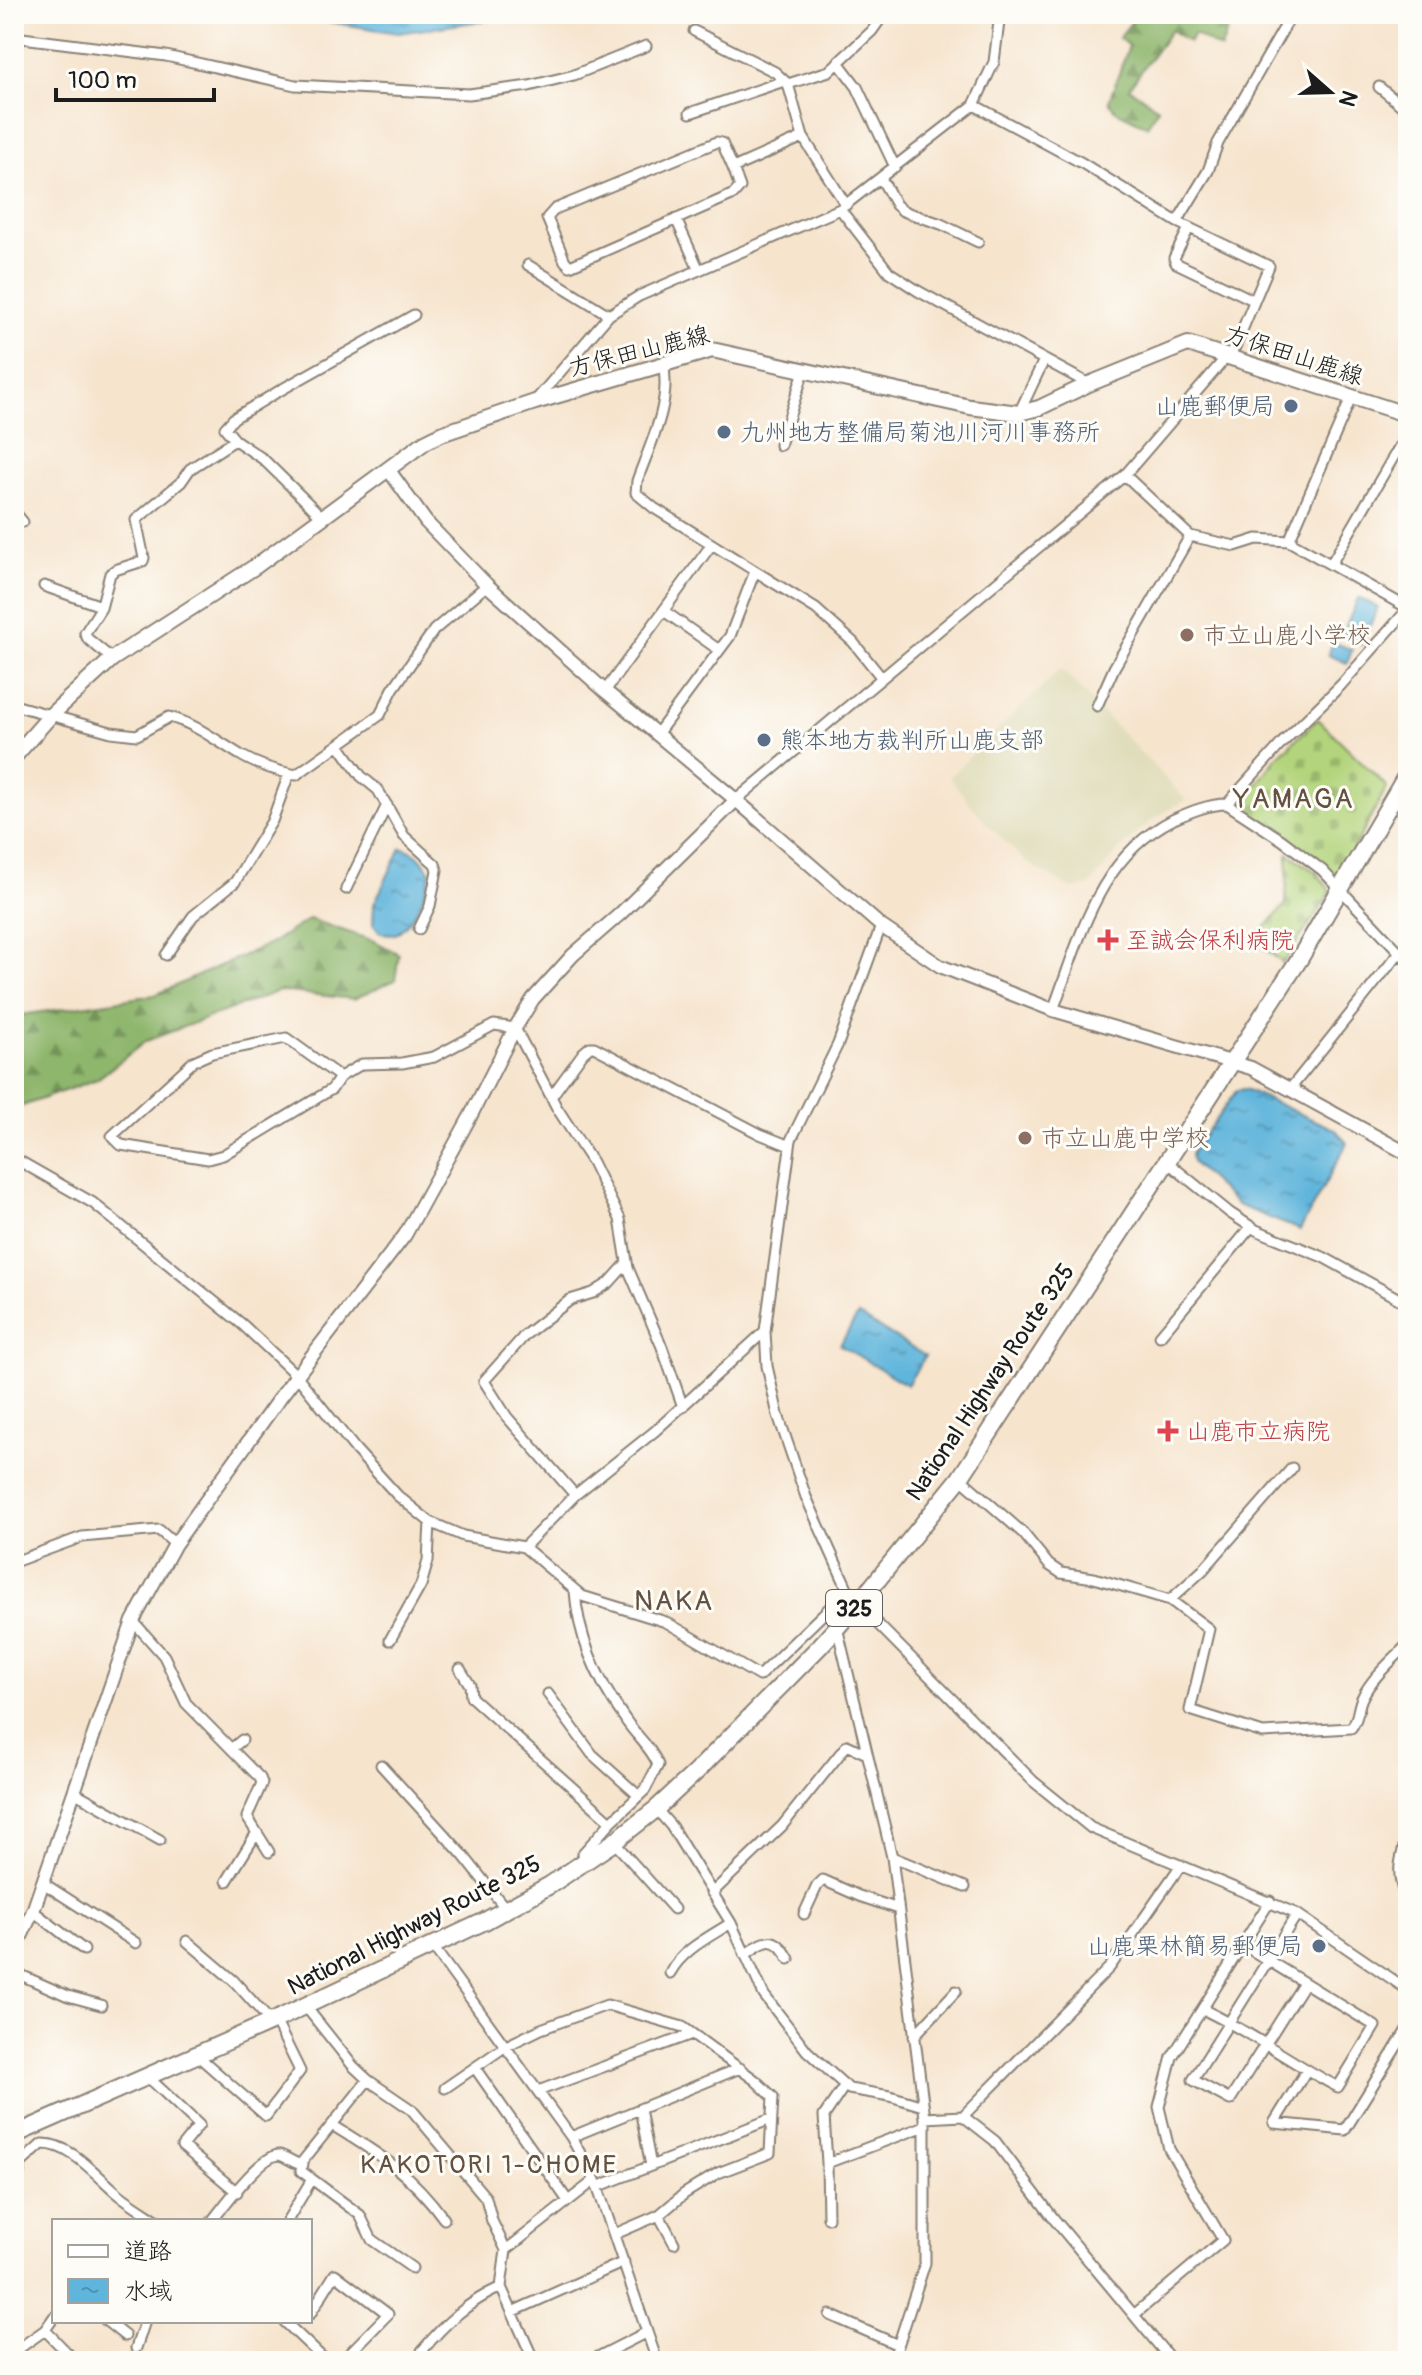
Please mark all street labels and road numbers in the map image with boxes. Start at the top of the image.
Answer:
street label: 方保田山鹿線 [1221,319,1367,392]
street label: 方保田山鹿線 [566,320,712,383]
street label: National Highway Route 325 [900,1258,1081,1507]
road number: 325 [826,1590,882,1626]
street label: National Highway Route 325 [283,1849,546,2002]

